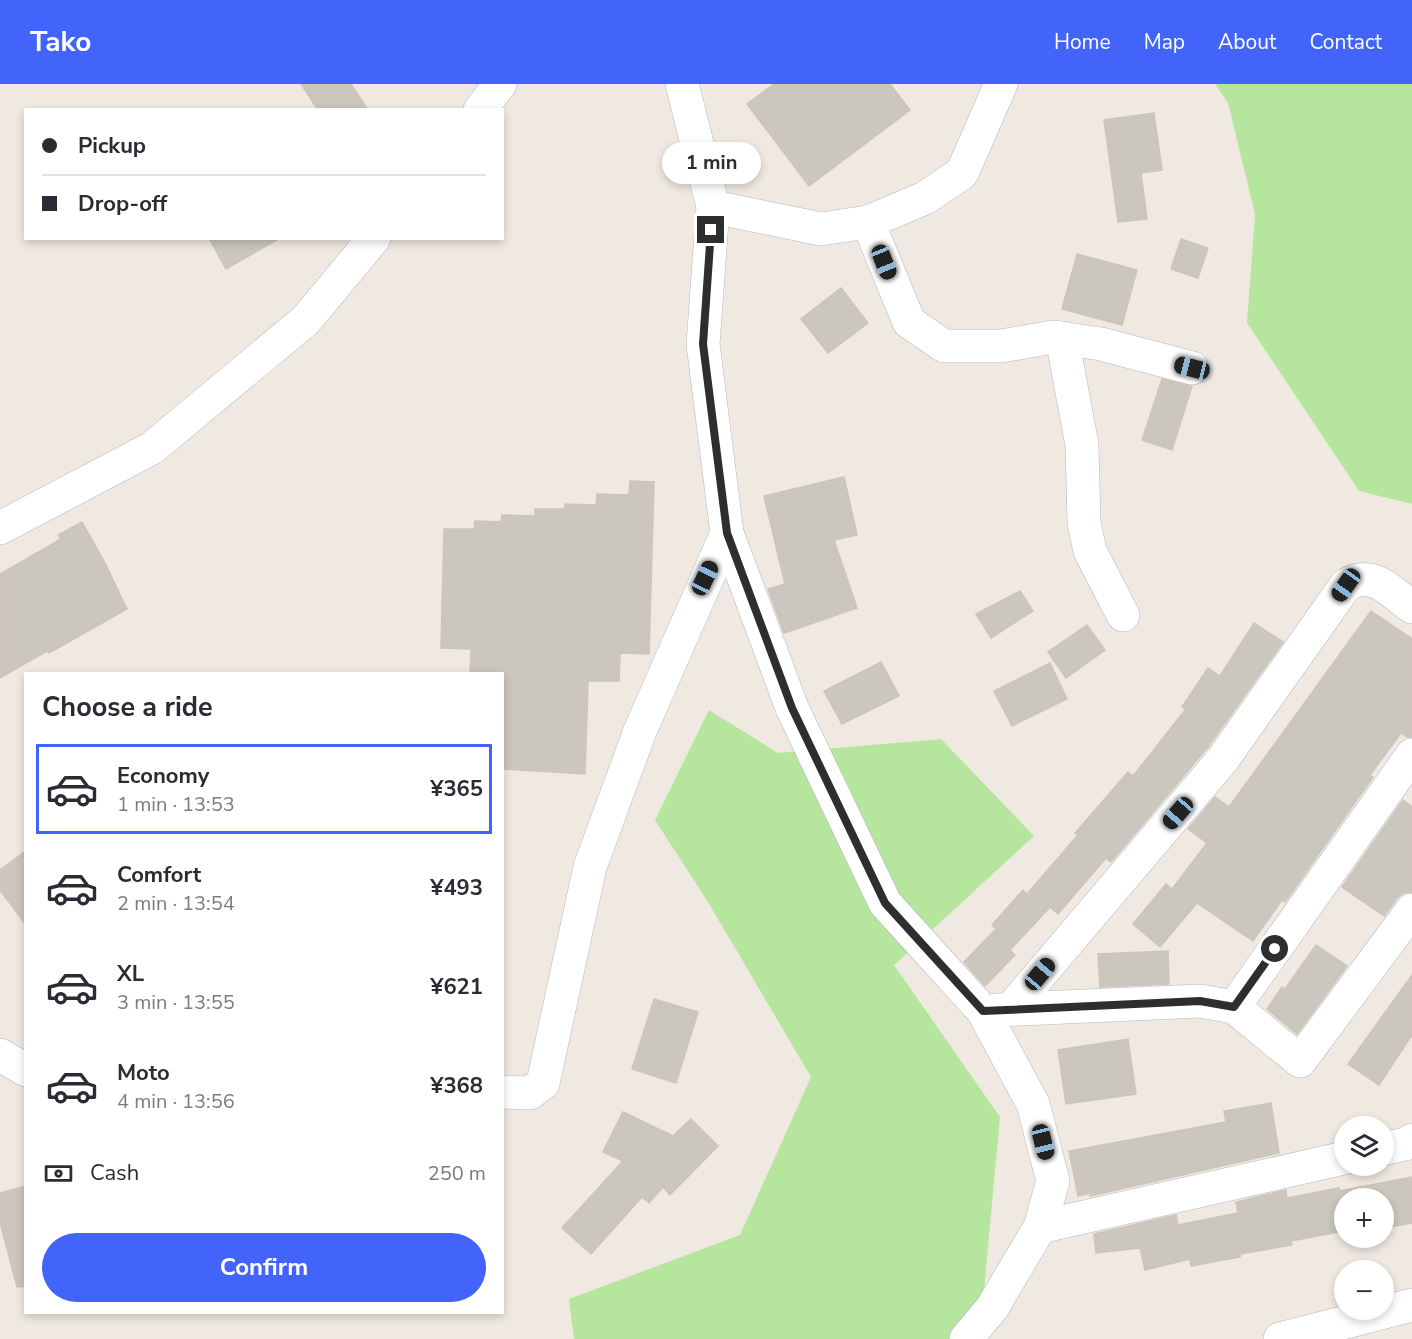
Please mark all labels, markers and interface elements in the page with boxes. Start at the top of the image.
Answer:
text: Tako [30,23,91,61]
text: Home [1054,28,1111,56]
text: Map [1144,28,1185,56]
text: About [1218,28,1276,56]
text: Contact [1309,28,1382,56]
text: Pickup [78,131,146,161]
callout: 1 min [662,143,760,185]
text: 1 min [686,149,737,176]
text: Drop-off [78,189,167,219]
route end [697,216,724,243]
car [869,242,899,282]
car [1172,355,1212,381]
car [689,558,721,598]
car [1328,565,1364,605]
text: Choose a ride [42,689,213,726]
text: Economy [117,761,209,791]
icon: car [45,762,99,816]
text: ¥365 [430,774,483,804]
text: 1 min · 13:53 [117,791,235,818]
car [1159,794,1197,832]
text: Comfort [117,860,201,890]
icon: car [45,861,99,915]
text: ¥493 [430,873,483,903]
text: 2 min · 13:54 [117,890,235,917]
route start [1261,935,1288,962]
car [1022,954,1058,994]
text: XL [117,959,144,989]
icon: car [45,960,99,1014]
text: ¥621 [430,972,483,1002]
text: 3 min · 13:55 [117,989,235,1016]
text: Moto [117,1058,170,1088]
icon: car [45,1059,99,1113]
text: ¥368 [430,1071,483,1101]
text: 4 min · 13:56 [117,1088,235,1115]
map controls [1334,1116,1394,1320]
button: layers [1334,1116,1394,1176]
car [1030,1122,1056,1162]
icon: cash [42,1157,75,1190]
text: Cash [90,1158,139,1188]
text: 250 m [428,1160,486,1187]
button: + [1334,1188,1394,1248]
button: Confirm [42,1233,486,1302]
button: − [1334,1260,1394,1320]

